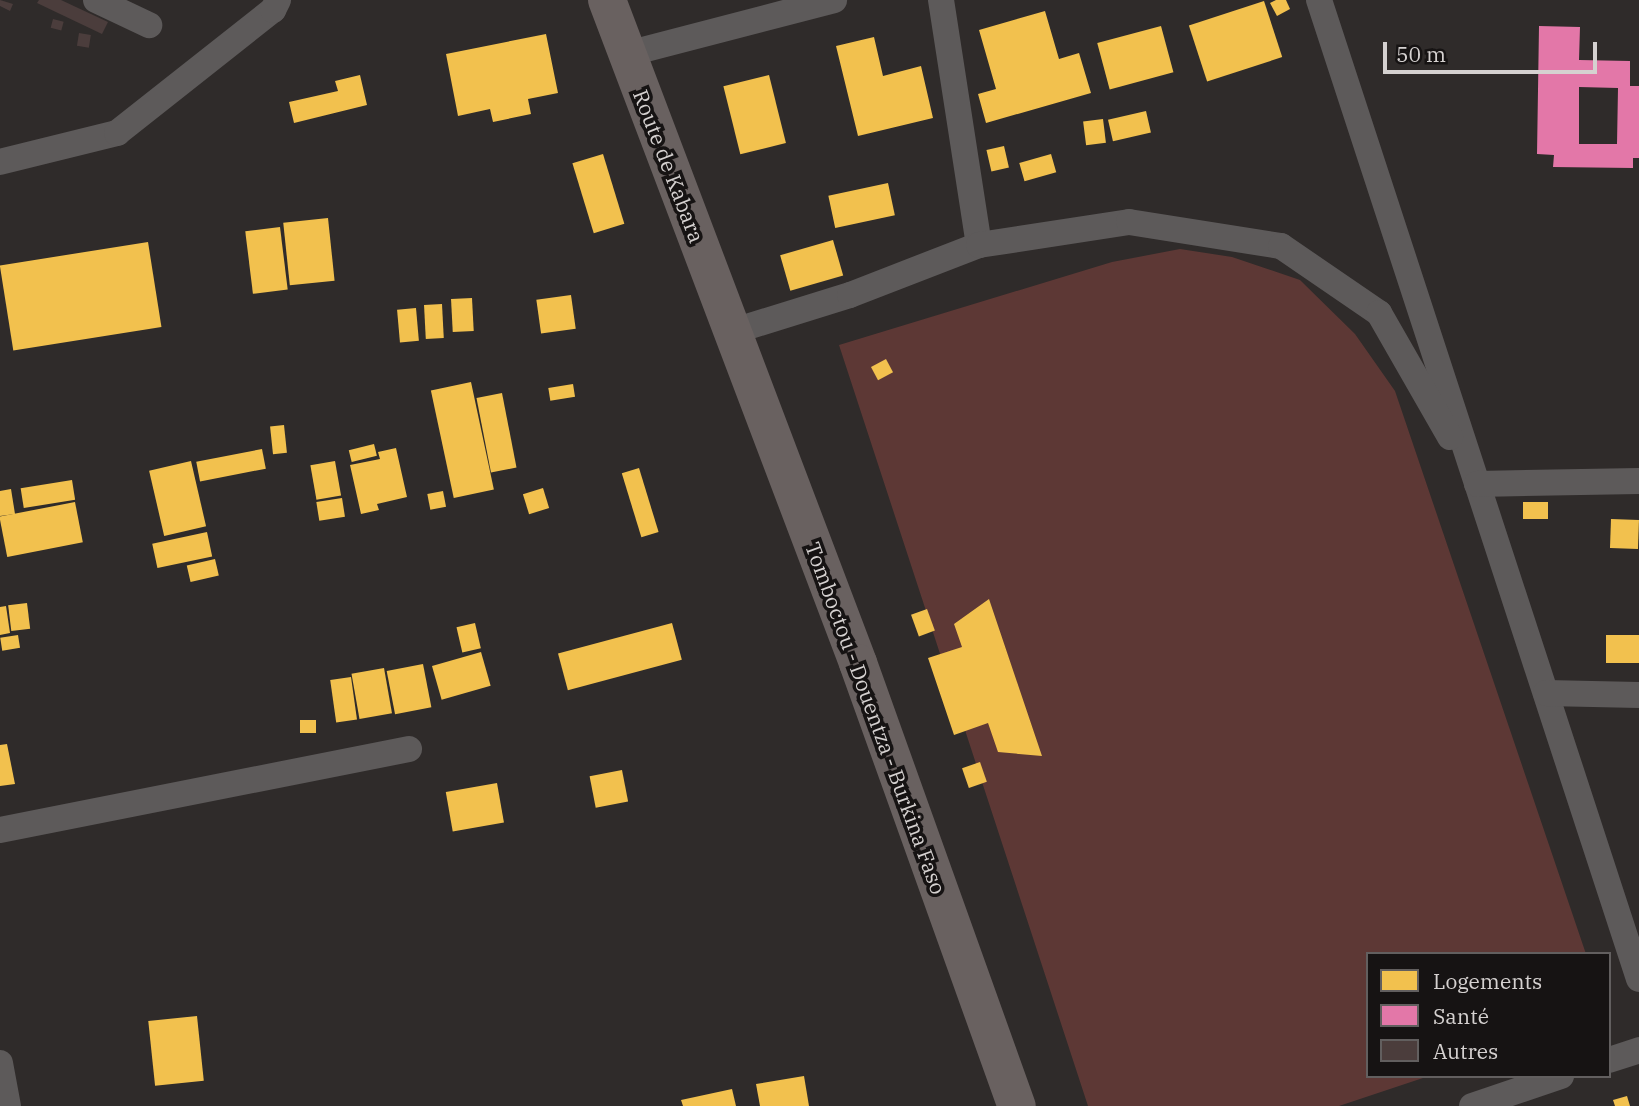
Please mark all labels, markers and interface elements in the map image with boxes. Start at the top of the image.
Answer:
scale bar [1387,28,1600,72]
text: 50 m [1396,40,1446,68]
street label: Route de Kabara [628,86,710,246]
street label: Tomboctou - Douentza - Burkina Faso [800,538,952,898]
legend [1366,952,1611,1078]
text: Logements [1433,967,1542,995]
text: Santé [1433,1002,1489,1030]
text: Autres [1433,1037,1498,1065]

